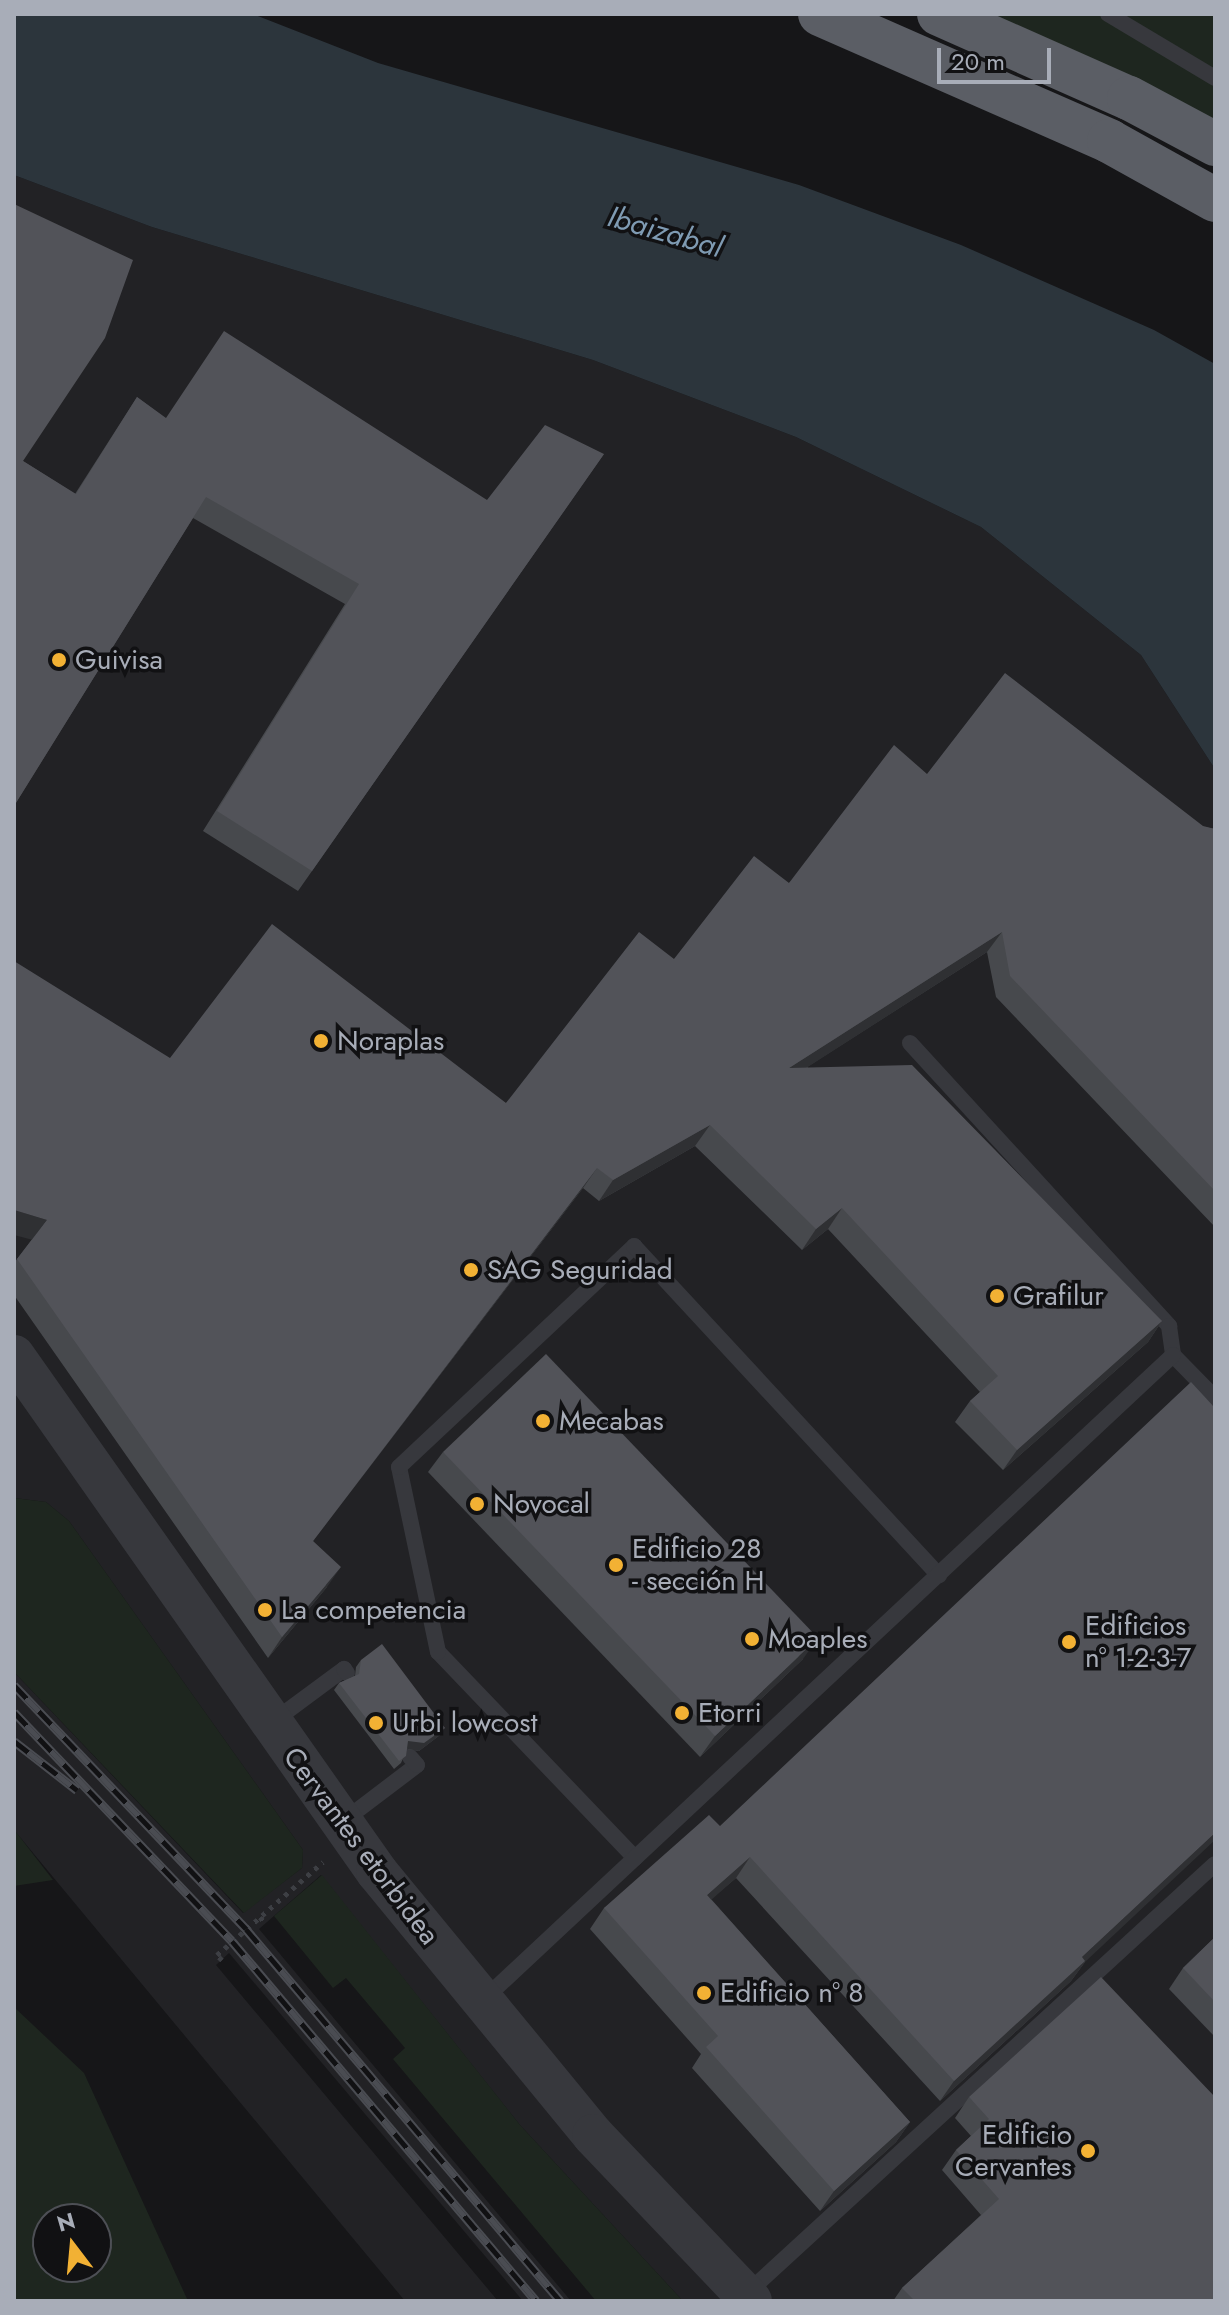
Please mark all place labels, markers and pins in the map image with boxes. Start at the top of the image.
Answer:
place label: Guivisa [75,643,163,677]
marker: Guivisa [50,651,68,669]
place label: Noraplas [337,1024,444,1058]
marker: Noraplas [312,1032,330,1050]
place label: SAG Seguridad [487,1253,673,1287]
marker: SAG Seguridad [462,1261,480,1279]
place label: Grafilur [1013,1279,1104,1313]
marker: Grafilur [988,1287,1006,1305]
place label: Mecabas [559,1404,664,1438]
marker: Mecabas [534,1412,552,1430]
place label: Novocal [493,1487,590,1521]
marker: Novocal [468,1495,486,1513]
place label: Edificio 28 - sección H [632,1532,764,1598]
marker: Edificio 28 - sección H [607,1556,625,1574]
place label: La competencia [281,1593,466,1627]
marker: La competencia [256,1601,274,1619]
place label: Edificios nº 1-2-3-7 [1085,1609,1191,1675]
place label: Moaples [768,1622,868,1656]
marker: Moaples [743,1630,761,1648]
marker: Edificios nº 1-2-3-7 [1060,1633,1078,1651]
place label: Etorri [698,1696,762,1730]
marker: Etorri [673,1704,691,1722]
place label: Urbi lowcost [392,1706,537,1740]
marker: Urbi lowcost [367,1714,385,1732]
place label: Edificio nº 8 [720,1976,864,2010]
marker: Edificio nº 8 [695,1984,713,2002]
place label: Edificio Cervantes [955,2118,1072,2184]
marker: Edificio Cervantes [1079,2142,1097,2160]

